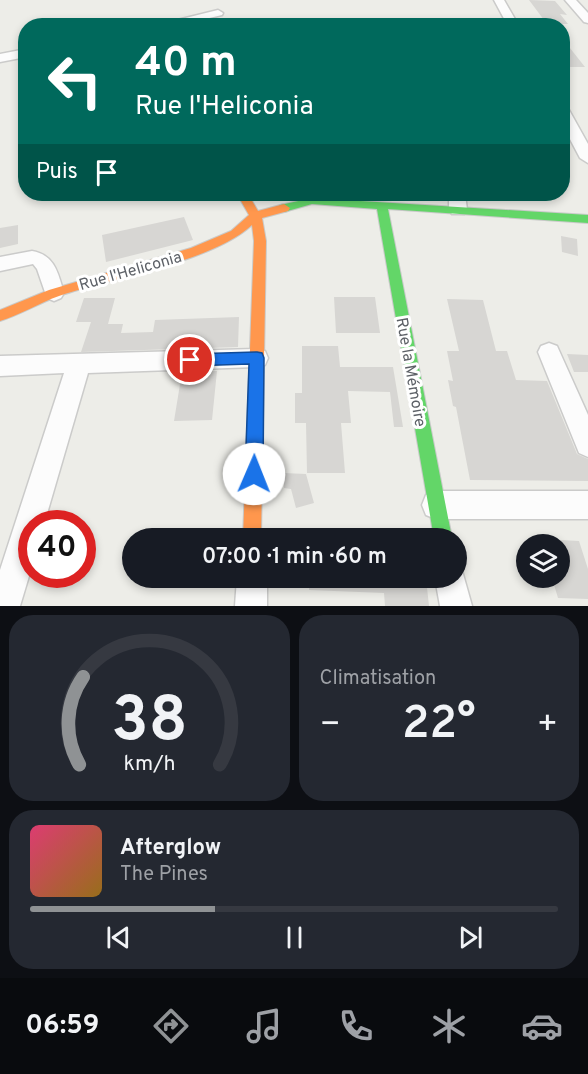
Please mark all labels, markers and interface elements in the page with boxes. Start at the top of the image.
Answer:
text: 40 m [135,38,237,91]
icon: left [36,42,114,120]
text: Rue l'Heliconia [135,90,314,124]
icon: arrive [90,156,123,189]
text: Puis [36,159,78,186]
street label: Rue l'Heliconia [77,248,184,296]
street label: Rue la Mémoire [391,316,429,429]
pin [164,334,215,385]
icon: arrive [173,343,206,376]
position arrow [222,442,286,506]
speed limit sign: 40 [18,510,96,588]
map controls [516,534,570,588]
button: layers [516,534,570,588]
text: 07:00 · 1 min · 60 m [202,544,387,571]
text: Climatisation [320,666,436,692]
text: 38 [111,684,188,763]
text: 22° [402,697,476,754]
text: − [320,705,341,747]
text: + [537,705,558,747]
text: km/h [123,751,175,778]
text: Afterglow [120,835,221,862]
text: The Pines [120,862,208,888]
icon: previous [102,921,135,954]
icon: pause [278,921,311,954]
icon: next [454,921,487,954]
icon: directions [150,1005,192,1047]
icon: music [243,1005,285,1047]
icon: phone [335,1005,377,1047]
icon: climate [428,1005,470,1047]
icon: car [521,1005,563,1047]
text: 06:59 [25,1009,99,1043]

